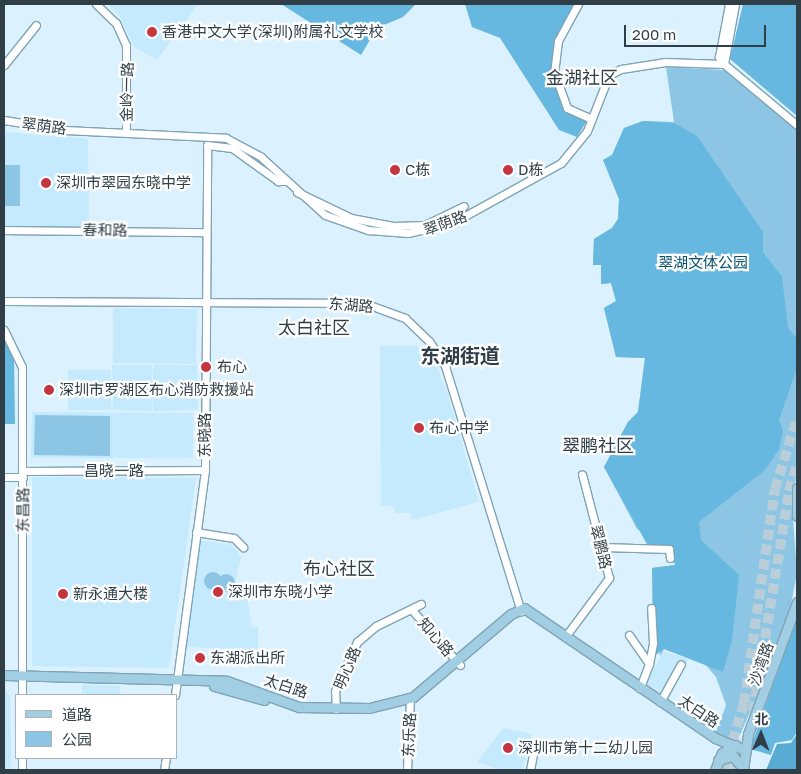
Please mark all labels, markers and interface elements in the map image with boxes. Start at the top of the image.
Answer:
scale bar [626,15,768,47]
place label: 香港中文大学(深圳)附属礼文学校 [162,23,383,41]
text: 200 m [632,25,676,43]
marker: 香港中文大学(深圳)附属礼文学校 [146,26,158,38]
street label: 金岭一路 [117,62,137,122]
district label: 金湖社区 [546,66,618,88]
street label: 翠荫路 [21,114,67,138]
place label: C栋 [405,161,430,179]
place label: D栋 [518,161,543,179]
marker: C栋 [389,164,401,176]
marker: D栋 [502,164,514,176]
place label: 深圳市翠园东晓中学 [56,174,191,192]
marker: 深圳市翠园东晓中学 [40,177,52,189]
street label: 翠荫路 [421,207,469,239]
street label: 春和路 [82,221,128,239]
park label: 翠湖文体公园 [658,254,748,272]
street label: 东湖路 [328,294,374,316]
district label: 太白社区 [278,316,350,338]
district label: 东湖街道 [420,343,500,367]
place label: 布心 [217,358,247,376]
marker: 布心 [199,360,213,374]
place label: 深圳市罗湖区布心消防救援站 [59,381,254,399]
marker: 深圳市罗湖区布心消防救援站 [43,384,55,396]
street label: 东晓路 [196,413,214,457]
place label: 布心中学 [429,419,489,437]
marker: 布心中学 [413,422,425,434]
district label: 翠鹏社区 [562,434,634,456]
street label: 昌晓一路 [84,462,144,480]
street label: 东昌路 [14,488,32,532]
street label: 翠鹏路 [587,523,615,571]
district label: 布心社区 [303,557,375,579]
place label: 深圳市东晓小学 [228,583,333,601]
place label: 新永通大楼 [73,585,148,603]
marker: 深圳市东晓小学 [212,586,224,598]
marker: 新永通大楼 [57,588,69,600]
street label: 知心路 [414,614,458,660]
street label: 沙湾路 [745,640,777,688]
street label: 明心路 [330,644,364,692]
place label: 东湖派出所 [210,649,285,667]
marker: 东湖派出所 [194,652,206,664]
street label: 太白路 [262,670,310,702]
street label: 太白路 [675,691,723,731]
legend [15,694,178,759]
text: 道路 [62,705,92,723]
north arrow [736,709,786,759]
text: 北 [754,710,768,727]
street label: 东乐路 [399,712,419,758]
text: 公园 [62,730,92,748]
place label: 深圳市第十二幼儿园 [518,739,653,757]
marker: 深圳市第十二幼儿园 [502,742,514,754]

